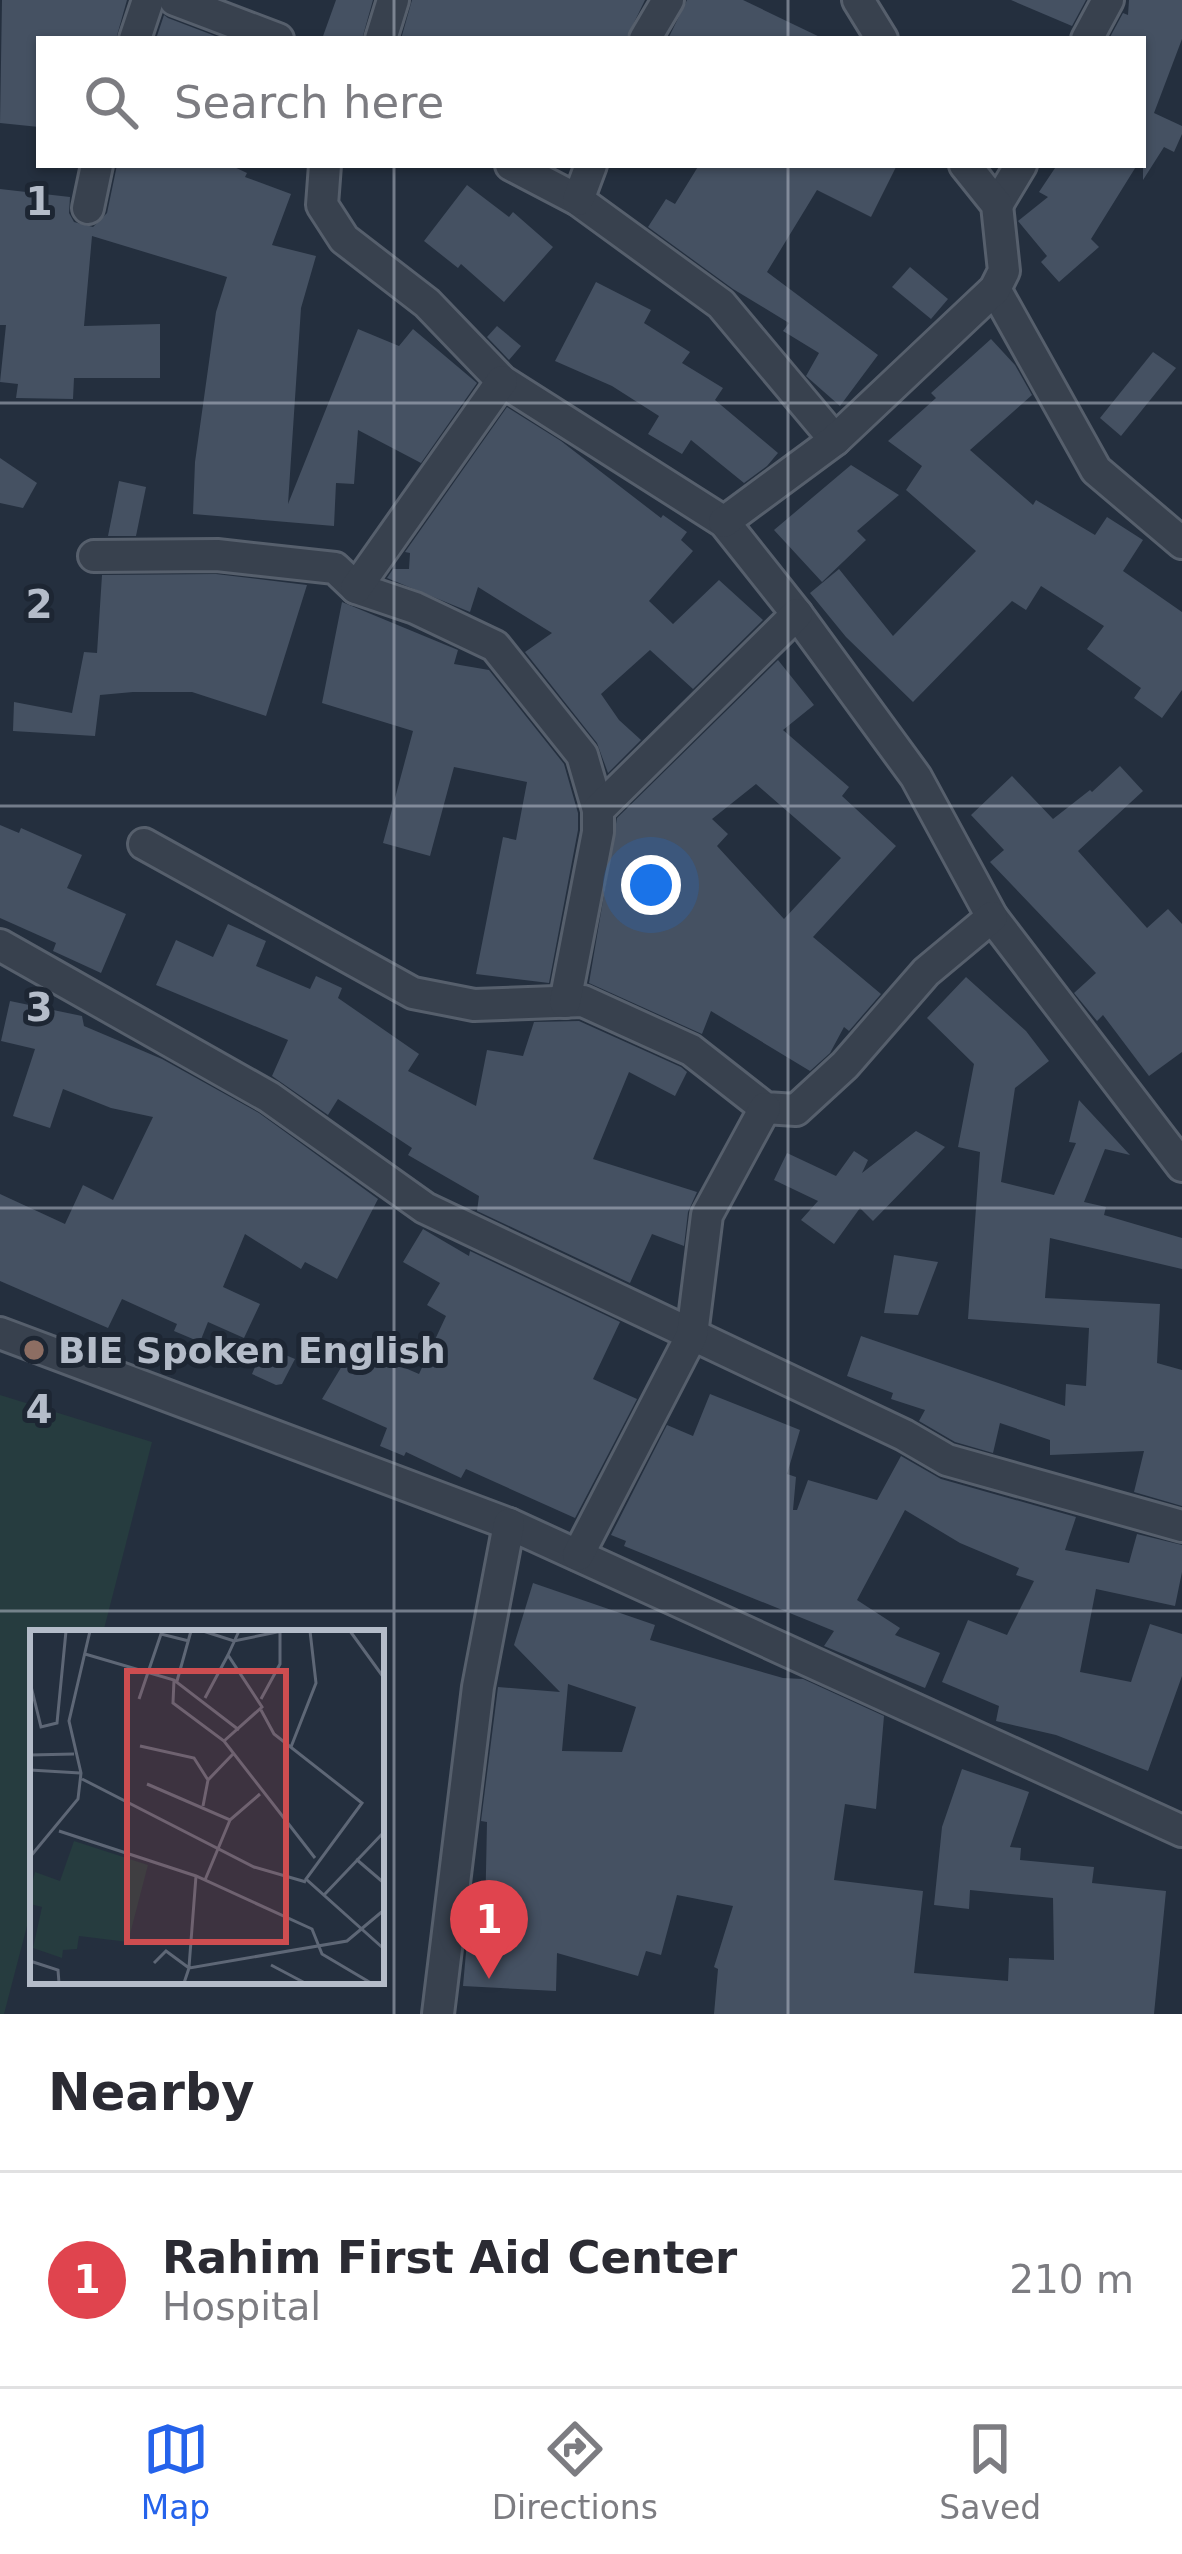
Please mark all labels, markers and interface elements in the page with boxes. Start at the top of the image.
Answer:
search box [36,36,1146,168]
icon: search [78,69,144,135]
text: Search here [174,76,444,129]
text: 1 [25,179,53,224]
text: 2 [25,582,53,627]
your location [621,855,681,915]
text: 3 [25,985,53,1030]
place label: BIE Spoken English [58,1330,446,1371]
marker: BIE Spoken English [21,1337,47,1363]
text: 4 [25,1387,53,1432]
inset map [30,1630,384,1984]
pin: 1 [450,1880,528,1979]
text: Nearby [48,2063,255,2122]
text: Rahim First Aid Center [162,2231,737,2284]
text: 1 [73,2257,101,2302]
text: 210 m [1009,2257,1134,2302]
text: Hospital [162,2284,321,2329]
tab: Map [141,2416,210,2527]
tab: Directions [492,2416,658,2527]
tab: Saved [939,2416,1041,2527]

